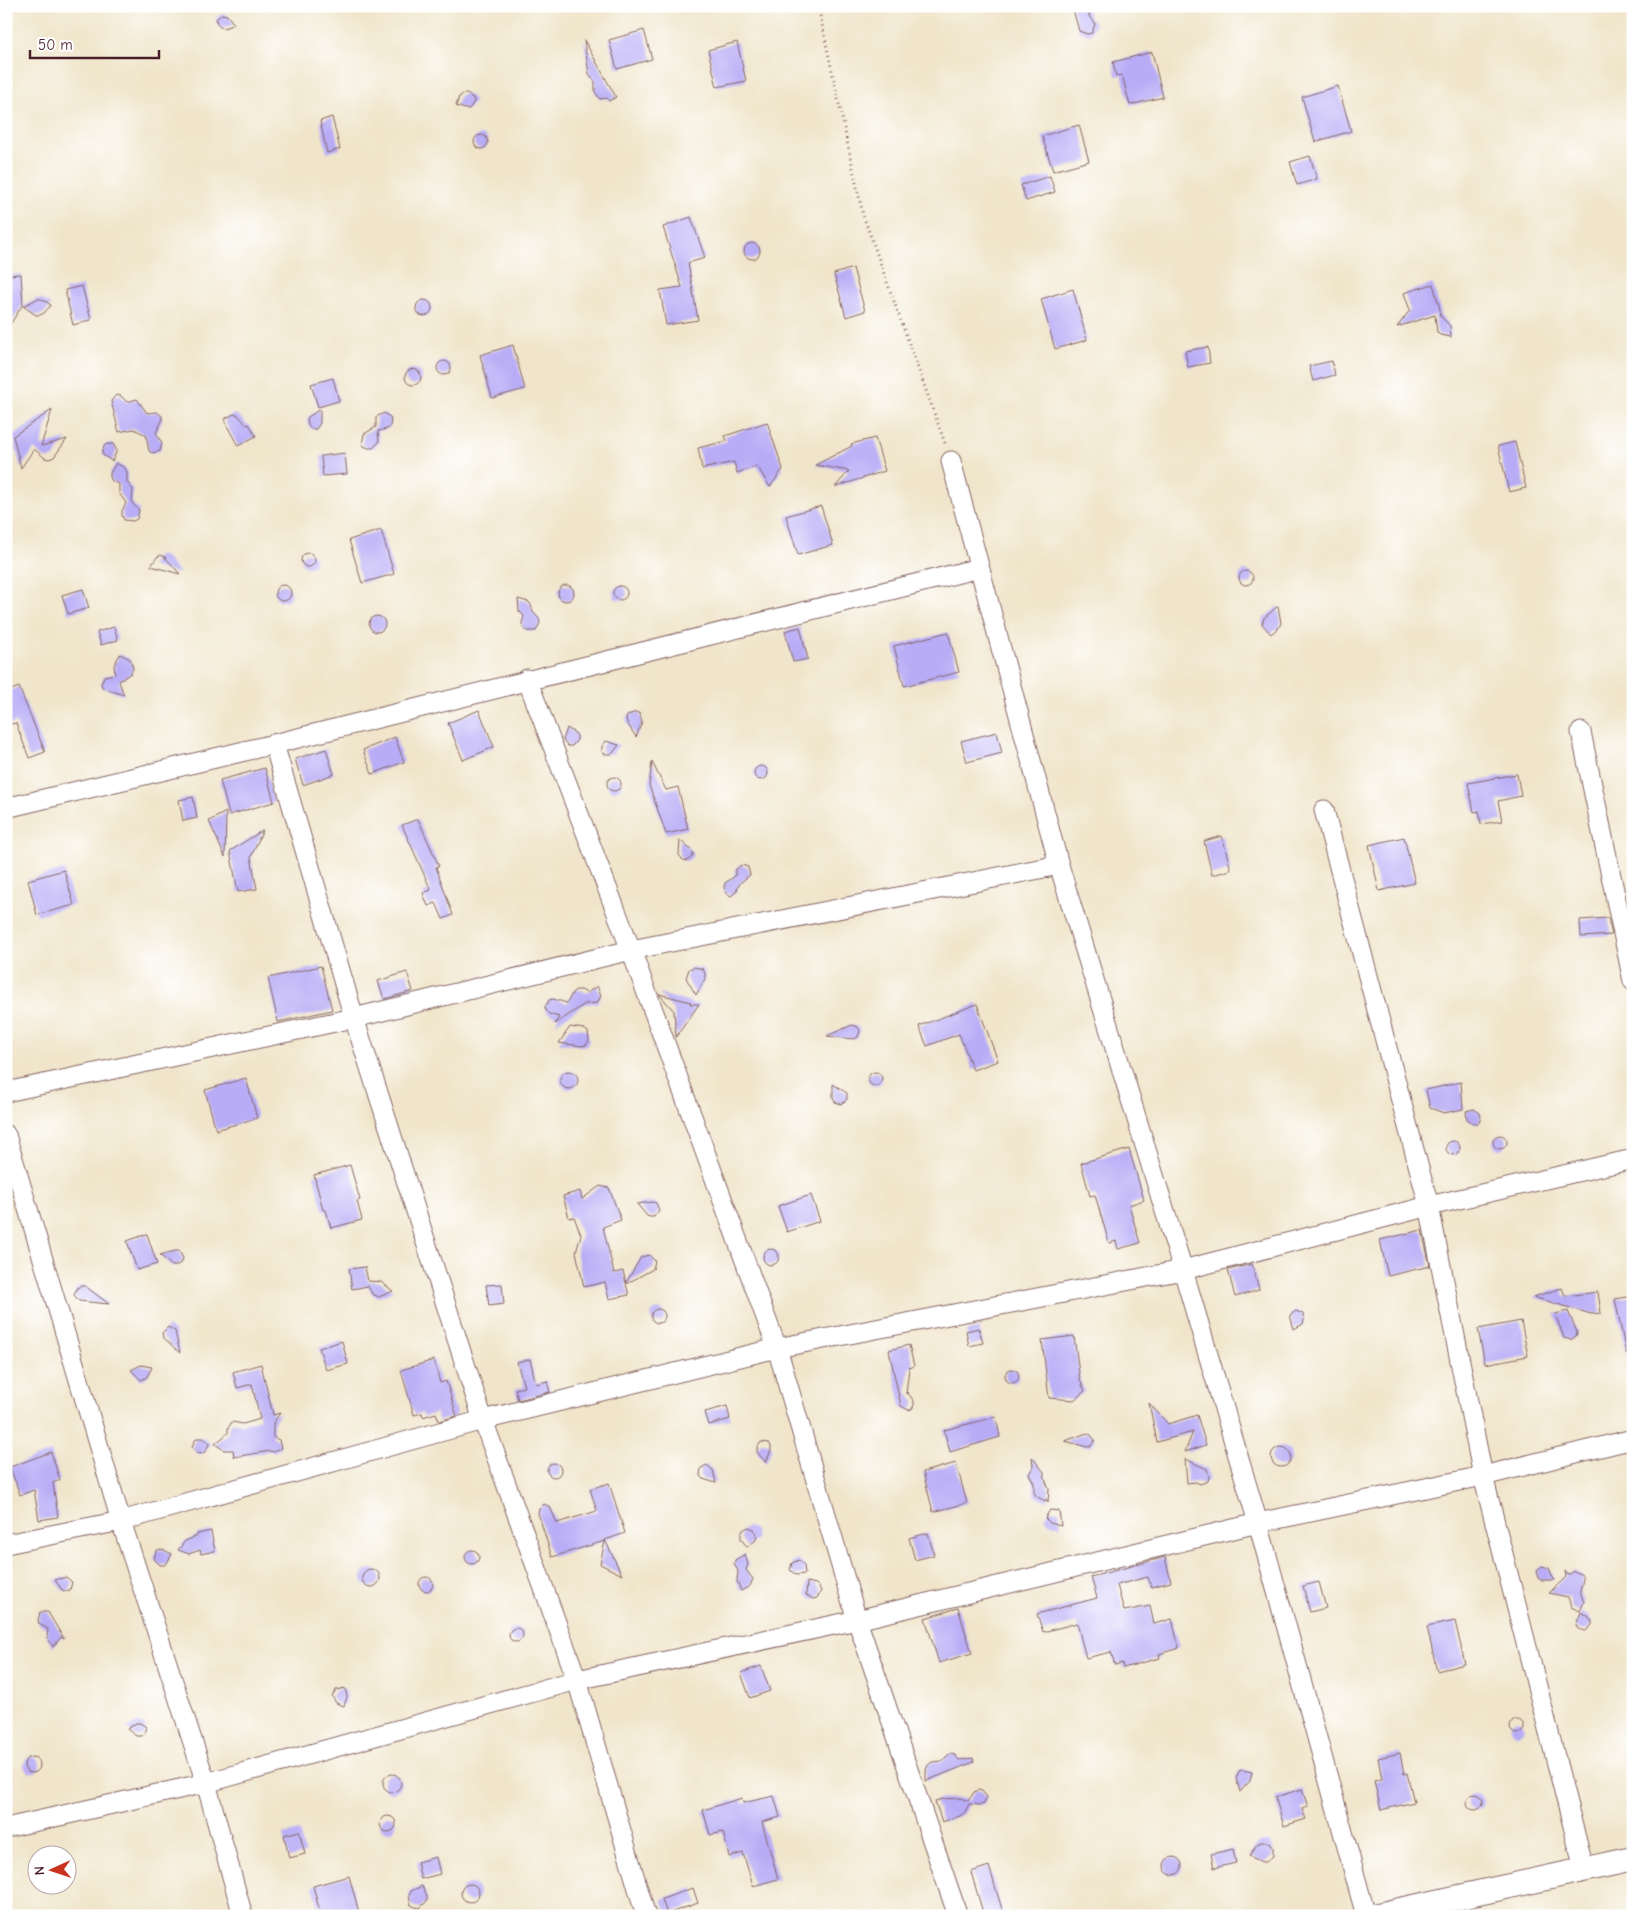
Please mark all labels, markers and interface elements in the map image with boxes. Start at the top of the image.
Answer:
scale bar [30,28,159,60]
text: 50 m [38,36,73,54]
north arrow [28,1844,78,1894]
text: N [31,1866,48,1876]

